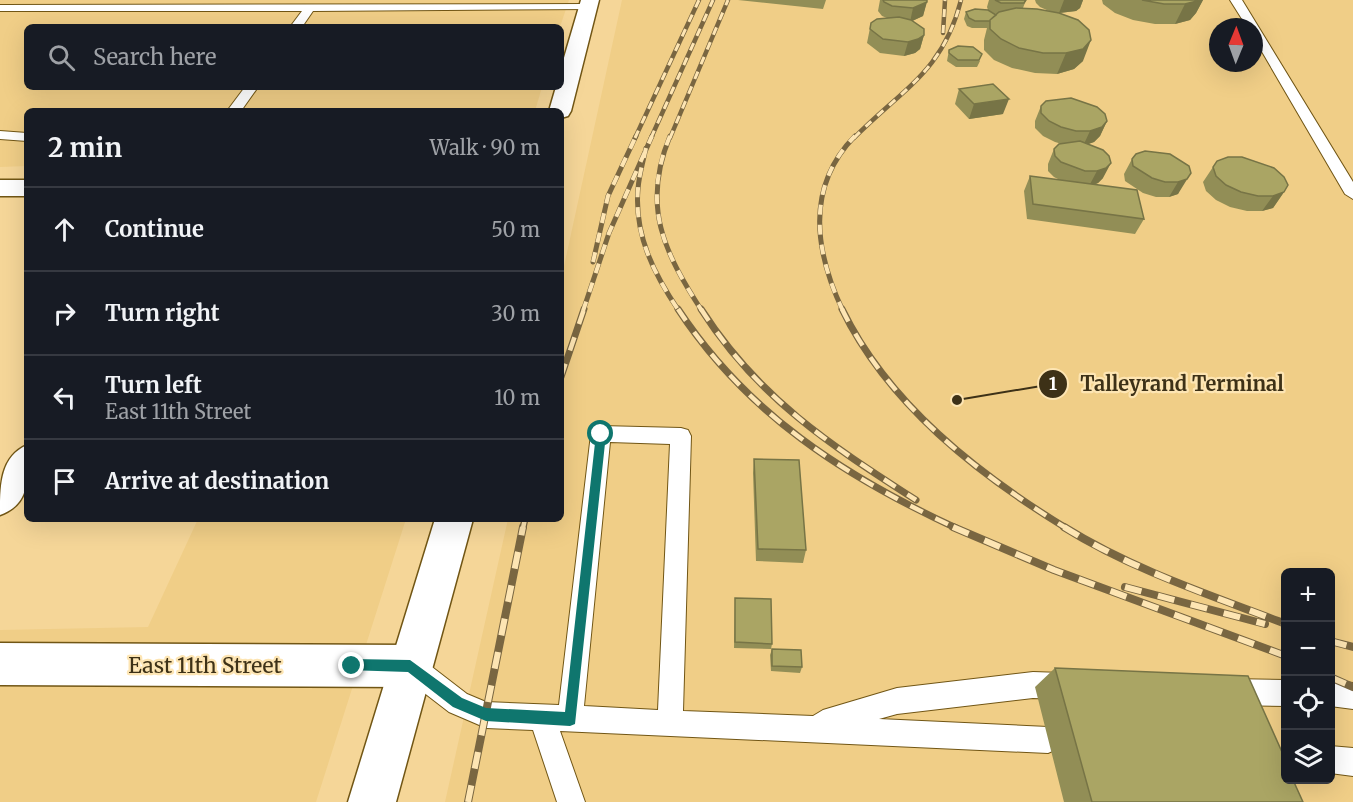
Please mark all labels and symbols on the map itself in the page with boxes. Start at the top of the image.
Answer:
north arrow [1209,18,1263,72]
callout: Talleyrand Terminal [1038,365,1295,403]
text: Talleyrand Terminal [1080,371,1284,396]
text: 1 [1049,372,1057,395]
route start [587,420,613,446]
street label: East 11th Street [128,652,282,679]
route end [338,652,364,678]

